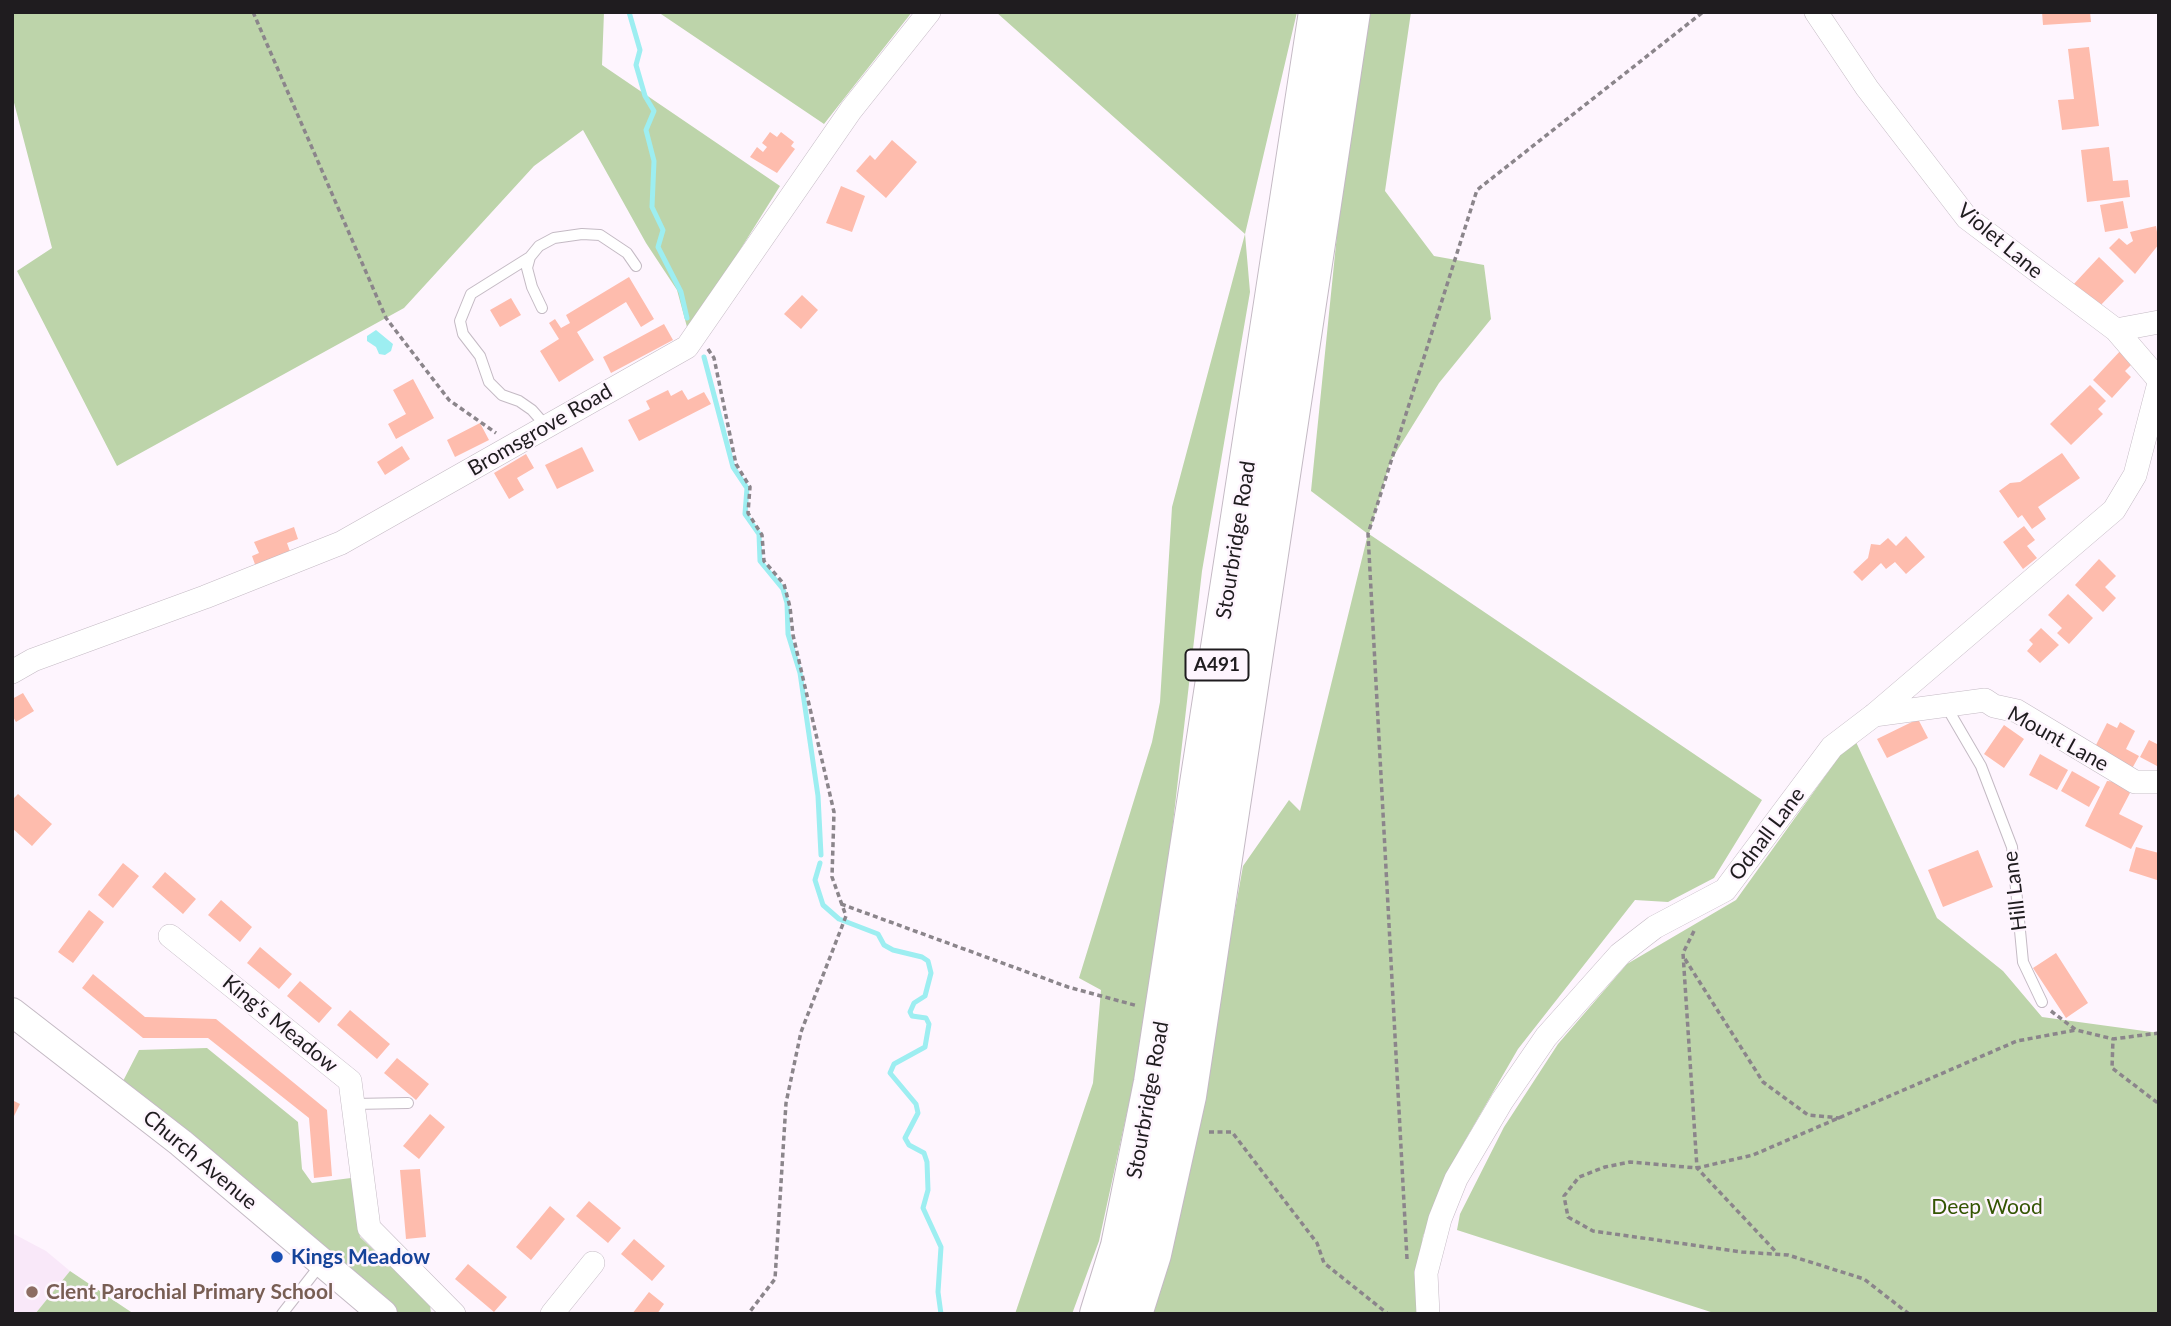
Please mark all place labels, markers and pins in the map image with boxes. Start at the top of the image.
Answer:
place label: Kings Meadow [291,1244,430,1270]
marker: Kings Meadow [269,1249,285,1265]
place label: Clent Parochial Primary School [46,1279,333,1305]
marker: Clent Parochial Primary School [24,1284,40,1300]

